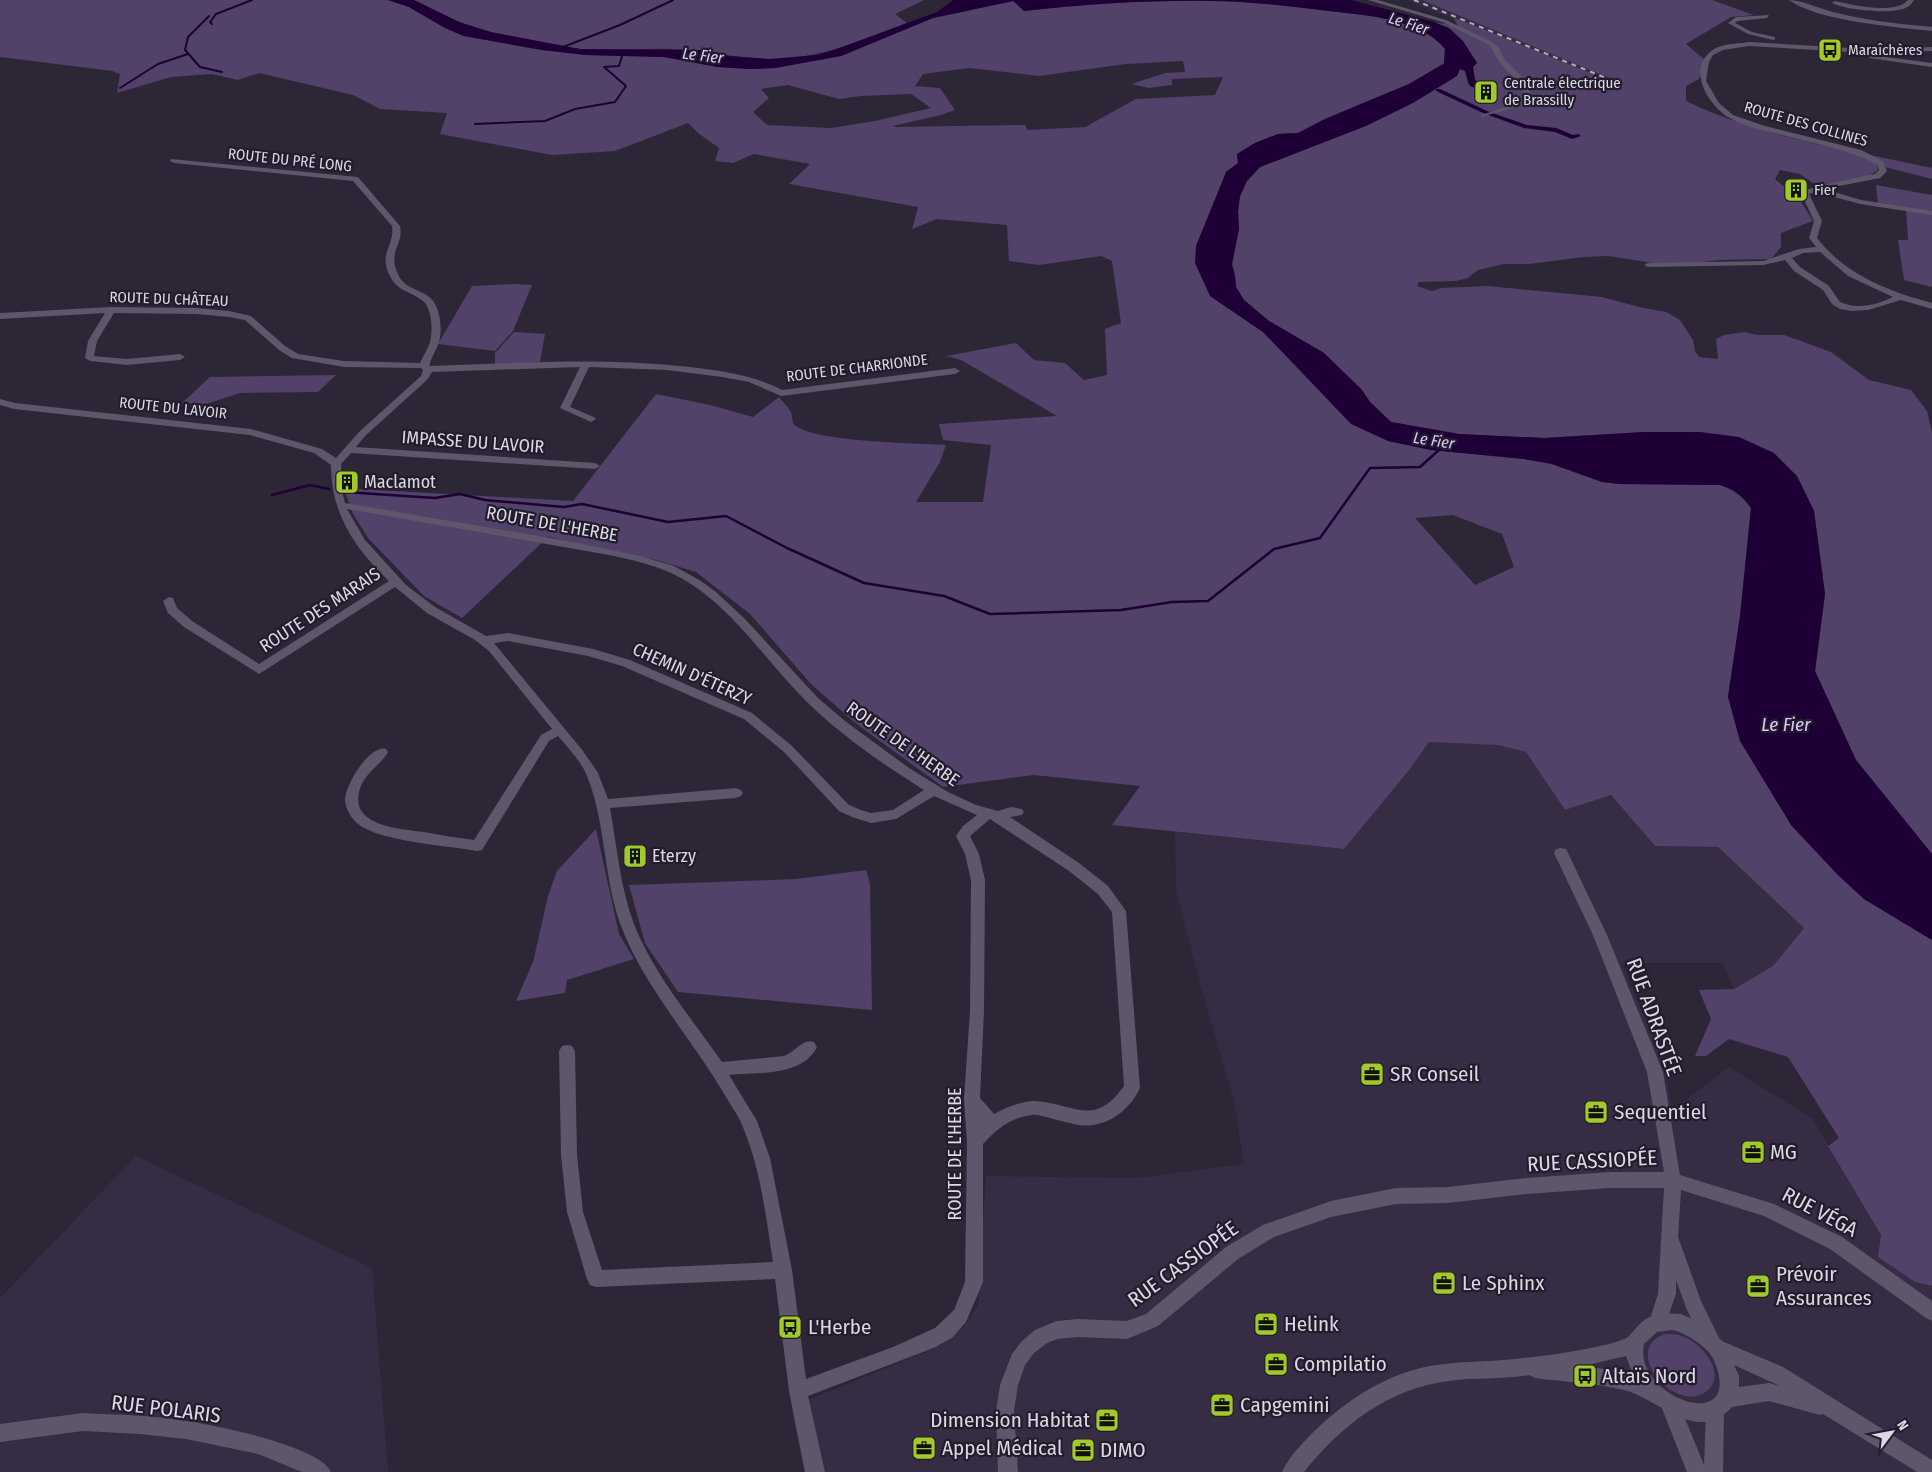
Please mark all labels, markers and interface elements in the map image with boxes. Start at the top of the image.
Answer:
water label: Le Fier [1386,8,1432,39]
bus stop icon: Maraîchères [1817,37,1843,63]
place label: Maraîchères [1848,41,1922,59]
water label: Le Fier [681,44,725,68]
place label: Centrale électrique de Brassilly [1504,74,1621,109]
building icon: Centrale électrique de Brassilly [1473,79,1499,105]
street label: ROUTE DES COLLINES [1742,98,1870,150]
street label: ROUTE DU PRÉ LONG [227,145,353,175]
building icon: Fier [1783,177,1809,203]
place label: Fier [1814,181,1837,199]
street label: ROUTE DU CHÂTEAU [109,288,229,310]
street label: ROUTE DE CHARRIONDE [785,350,929,386]
street label: ROUTE DU LAVOIR [118,393,228,423]
street label: IMPASSE DU LAVOIR [401,426,545,458]
water label: Le Fier [1412,428,1456,453]
building icon: Maclamot [334,469,360,495]
place label: Maclamot [364,471,436,493]
street label: ROUTE DE L'HERBE [485,502,619,546]
street label: ROUTE DES MARAIS [255,563,385,657]
street label: CHEMIN D'ÉTERZY [629,637,755,710]
street label: ROUTE DE L'HERBE [842,697,964,791]
water label: Le Fier [1761,713,1812,736]
building icon: Eterzy [622,843,648,869]
place label: Eterzy [652,845,696,867]
street label: RUE ADRASTÉE [1621,955,1687,1080]
office icon: SR Conseil [1359,1061,1385,1087]
place label: SR Conseil [1390,1061,1480,1087]
street label: ROUTE DE L'HERBE [944,1088,966,1220]
office icon: Sequentiel [1583,1099,1609,1125]
place label: Sequentiel [1614,1099,1707,1125]
office icon: MG [1740,1139,1766,1165]
place label: MG [1770,1139,1797,1165]
street label: RUE CASSIOPÉE [1526,1145,1658,1177]
street label: RUE VÉGA [1778,1181,1862,1243]
street label: RUE CASSIOPÉE [1123,1215,1243,1313]
place label: Prévoir Assurances [1776,1261,1872,1311]
office icon: Le Sphinx [1431,1270,1457,1296]
place label: Le Sphinx [1462,1270,1545,1296]
office icon: Prévoir Assurances [1745,1273,1771,1299]
office icon: Helink [1253,1311,1279,1337]
place label: Helink [1284,1311,1339,1337]
bus stop icon: L'Herbe [777,1314,803,1340]
place label: L'Herbe [808,1314,871,1340]
office icon: Compilatio [1263,1351,1289,1377]
place label: Compilatio [1294,1351,1387,1377]
bus stop icon: Altaïs Nord [1572,1363,1598,1389]
place label: Altaïs Nord [1602,1363,1697,1389]
street label: RUE POLARIS [110,1389,222,1429]
office icon: Capgemini [1209,1392,1235,1418]
place label: Capgemini [1240,1392,1330,1418]
place label: Dimension Habitat [930,1407,1090,1433]
office icon: Dimension Habitat [1094,1407,1120,1433]
north arrow [1867,1407,1917,1457]
text: N [1893,1417,1912,1433]
office icon: Appel Médical [911,1435,937,1461]
place label: Appel Médical [942,1435,1063,1461]
office icon: DIMO [1070,1437,1096,1463]
place label: DIMO [1100,1437,1146,1463]

